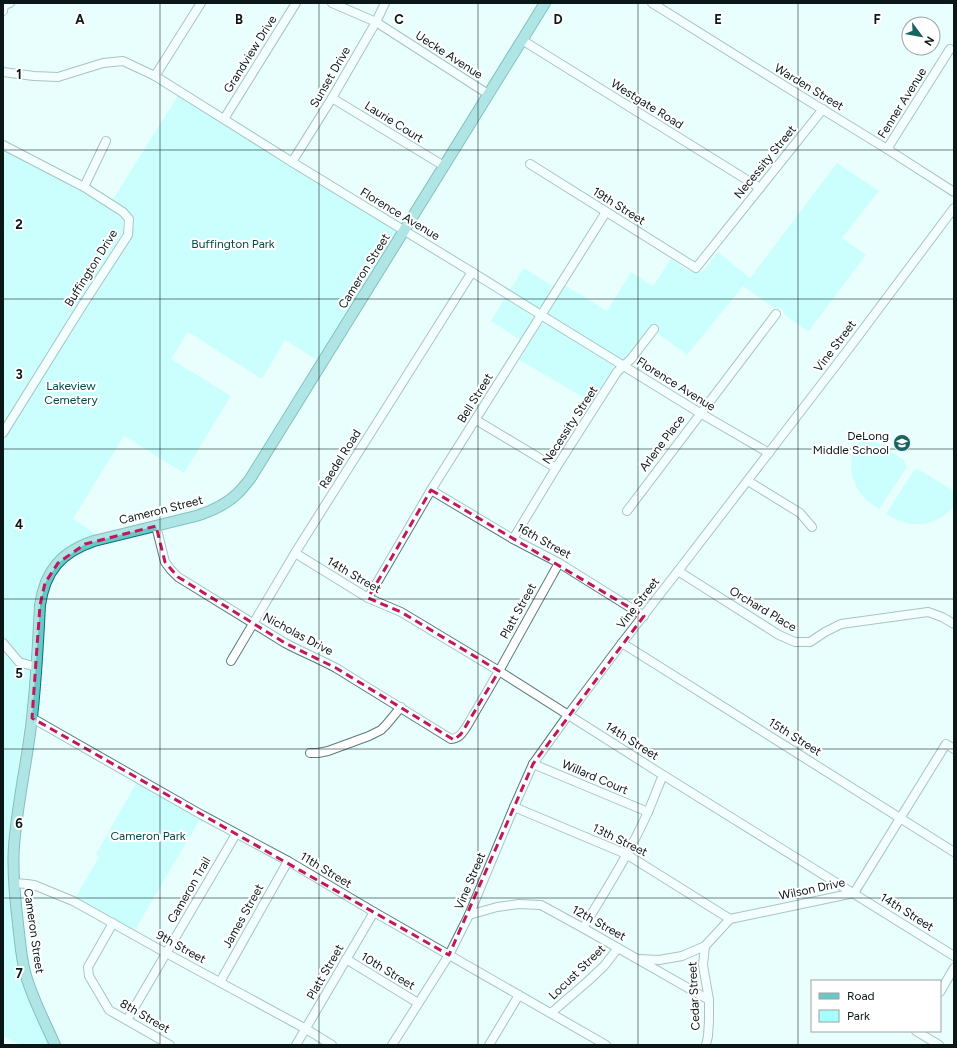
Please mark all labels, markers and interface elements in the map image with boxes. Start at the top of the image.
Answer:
text: A [75,12,85,27]
street label: Grandview Drive [221,12,280,95]
text: B [235,12,243,27]
text: C [394,12,404,27]
text: D [553,12,563,27]
text: E [714,12,722,27]
text: F [873,12,881,27]
north arrow [901,16,941,56]
street label: Uecke Avenue [413,28,486,82]
text: N [921,34,937,48]
street label: Sunset Drive [307,44,353,110]
street label: Warden Street [772,61,846,113]
street label: Fenner Avenue [875,65,930,141]
text: 1 [16,67,22,82]
street label: Westgate Road [608,76,686,132]
street label: Laurie Court [362,98,426,146]
street label: Necessity Street [731,122,799,201]
street label: 19th Street [590,184,648,228]
street label: Florence Avenue [358,185,443,243]
text: 2 [15,217,23,232]
street label: Buffington Drive [62,226,121,309]
street label: Cameron Street [335,231,393,311]
park label: Buffington Park [191,237,275,251]
street label: Vine Street [811,317,859,375]
street label: Florence Avenue [634,354,718,414]
text: 3 [15,367,23,382]
street label: Bell Street [454,370,496,425]
park label: Lakeview Cemetery [44,379,98,407]
street label: Necessity Street [540,383,601,467]
street label: Arlene Place [636,412,688,474]
street label: Raedel Road [316,427,364,491]
place label: DeLong Middle School [813,429,889,457]
school or university icon: DeLong Middle School [892,433,912,453]
street label: Cameron Street [118,493,205,527]
text: 4 [15,517,23,532]
street label: 16th Street [515,520,574,562]
street label: 14th Street [324,554,384,596]
street label: Vine Street [614,574,663,631]
street label: Platt Street [497,580,539,641]
street label: Orchard Place [727,584,799,635]
street label: Nicholas Drive [261,610,336,659]
text: 5 [15,666,23,681]
street label: 15th Street [766,715,824,759]
street label: 14th Street [603,719,662,763]
street label: Willard Court [560,757,631,797]
text: 6 [15,816,23,831]
street label: 13th Street [590,821,650,859]
park label: Cameron Park [110,829,186,843]
street label: 11th Street [298,849,355,891]
street label: Vine Street [452,850,489,912]
street label: Cameron Trail [164,855,214,925]
street label: Wilson Drive [778,875,847,903]
street label: James Street [220,881,267,951]
street label: Cameron Street [21,888,47,975]
street label: 14th Street [878,890,937,934]
street label: 12th Street [570,902,629,944]
street label: 9th Street [154,928,209,967]
street label: Locust Street [546,941,608,1002]
street label: Platt Street [304,942,347,1002]
street label: 10th Street [358,949,418,993]
street label: Cedar Street [685,961,703,1031]
text: 7 [15,966,23,981]
legend [811,980,941,1032]
text: Road [847,989,875,1003]
street label: 8th Street [118,996,173,1036]
text: Park [847,1009,870,1023]

